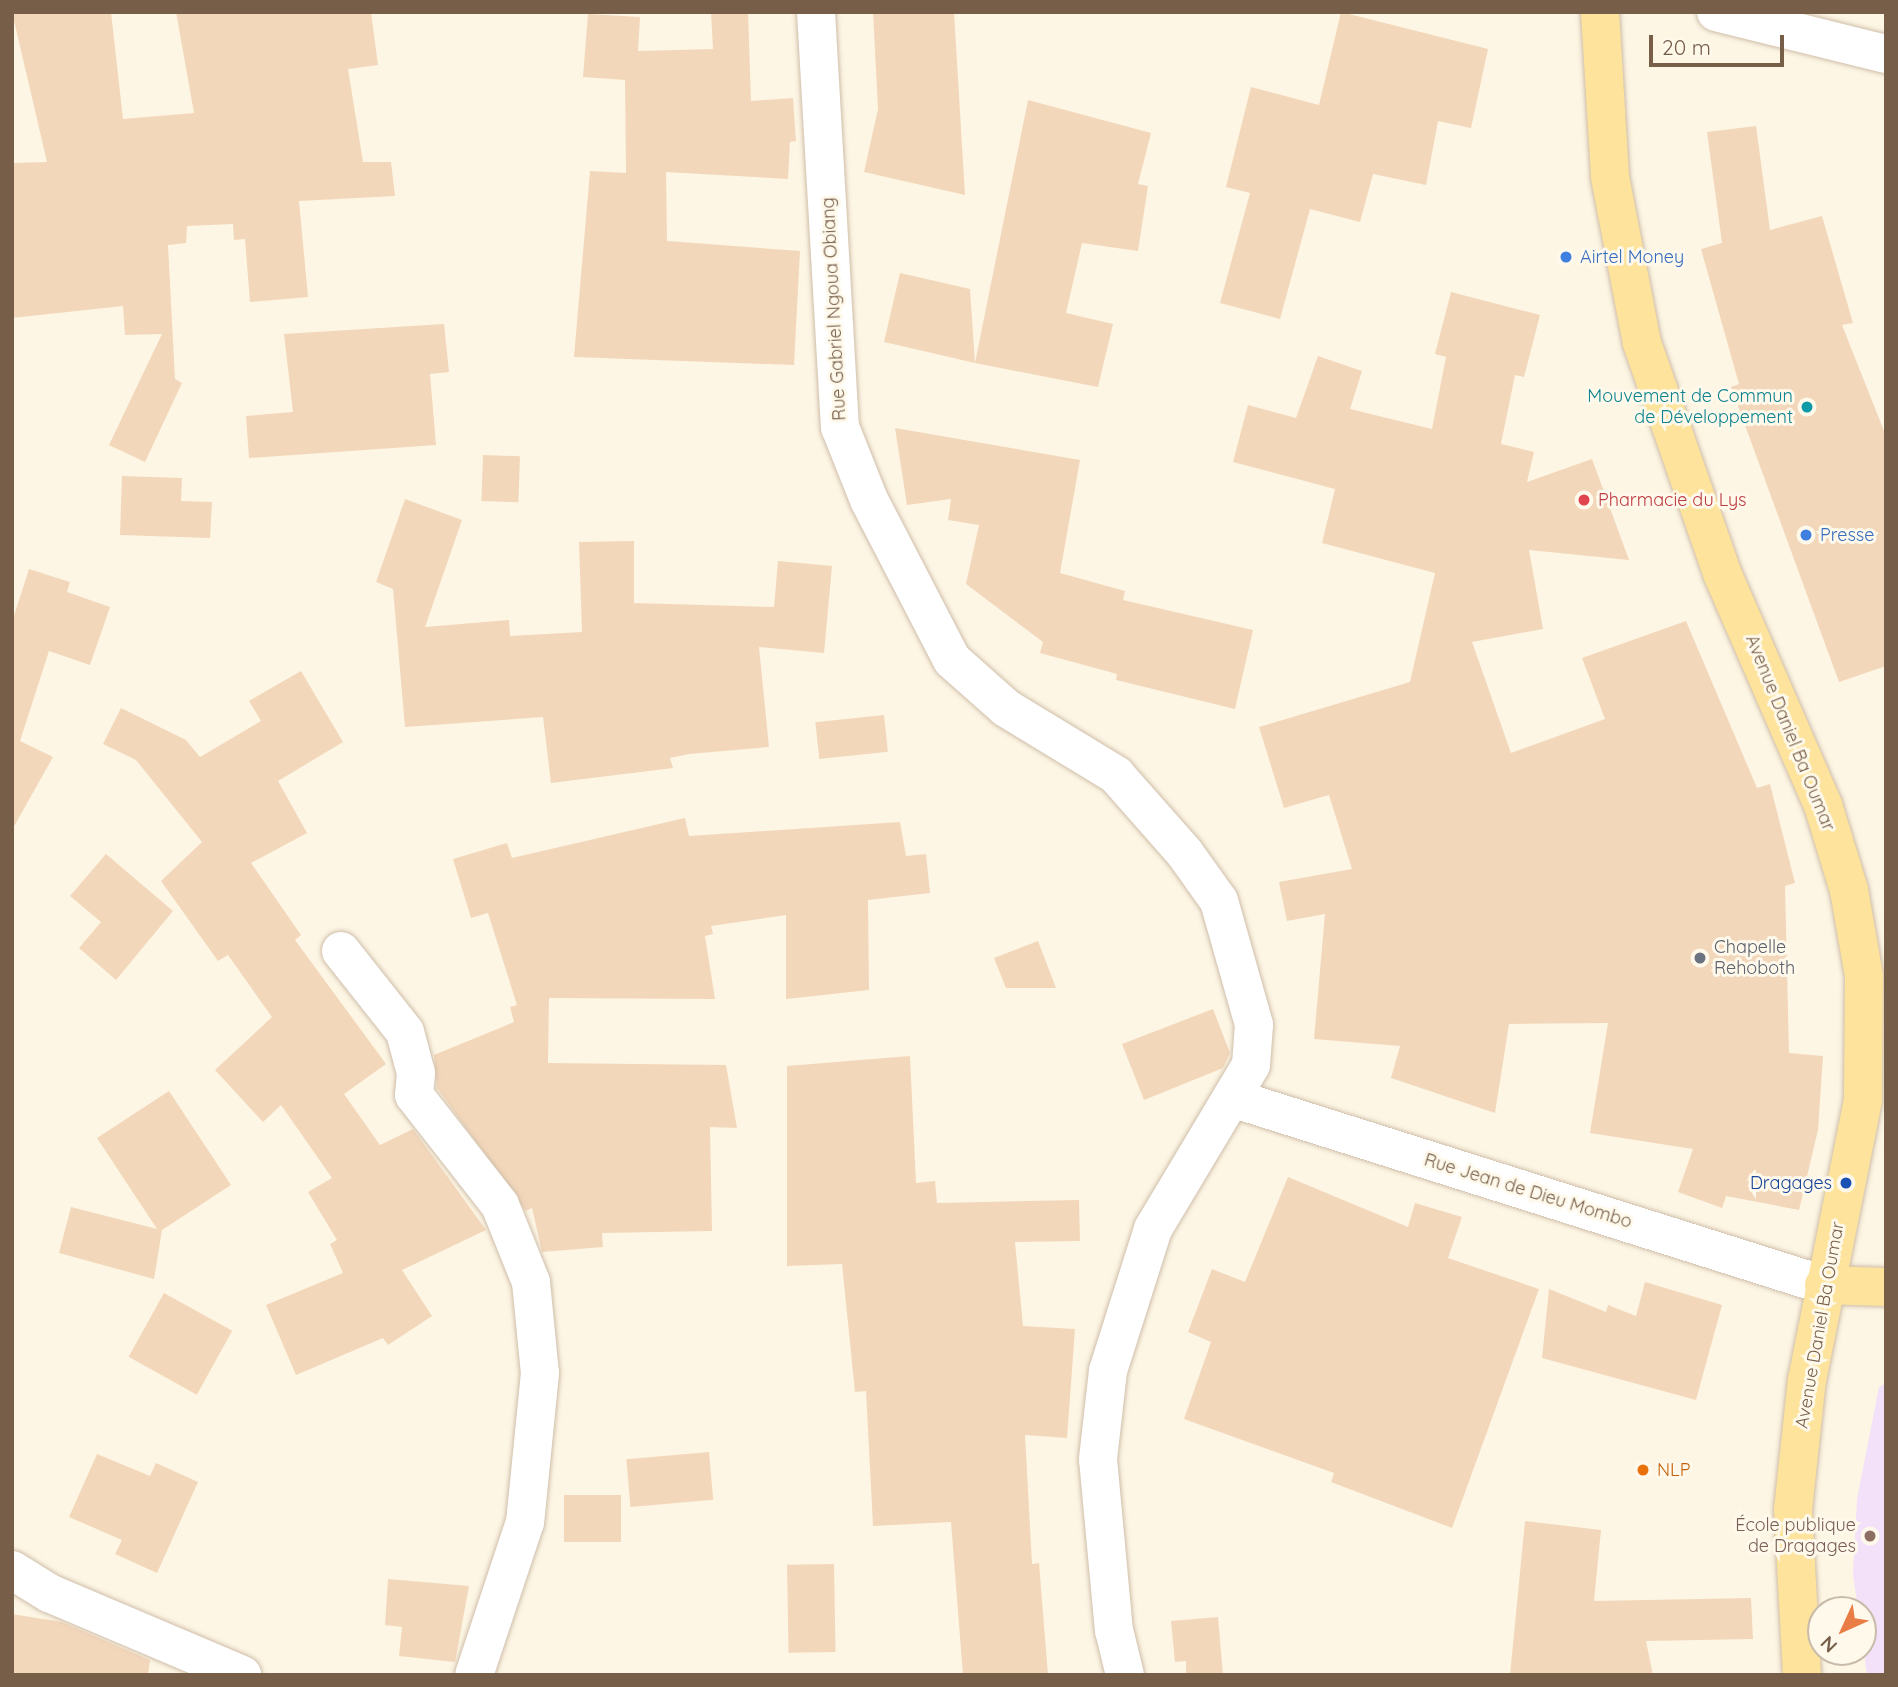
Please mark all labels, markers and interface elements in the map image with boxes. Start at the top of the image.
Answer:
scale bar [1653,21,1788,65]
text: 20 m [1662,34,1711,60]
street label: Rue Gabriel Ngoua Obiang [817,197,851,421]
place label: Airtel Money [1580,246,1684,268]
marker: Airtel Money [1558,249,1574,265]
place label: Mouvement de Commun de Développement [1587,386,1793,428]
marker: Mouvement de Commun de Développement [1799,399,1815,415]
place label: Pharmacie du Lys [1598,489,1746,511]
marker: Pharmacie du Lys [1576,492,1592,508]
place label: Presse [1820,524,1874,546]
marker: Presse [1798,527,1814,543]
street label: Avenue Daniel Ba Oumar [1741,632,1839,834]
place label: Chapelle Rehoboth [1714,937,1795,979]
marker: Chapelle Rehoboth [1692,950,1708,966]
street label: Rue Jean de Dieu Mombo [1422,1149,1634,1233]
place label: Dragages [1750,1172,1832,1194]
marker: Dragages [1838,1175,1854,1191]
street label: Avenue Daniel Ba Oumar [1791,1220,1849,1430]
place label: NLP [1657,1459,1690,1481]
marker: NLP [1635,1462,1651,1478]
place label: École publique de Dragages [1735,1515,1856,1558]
marker: École publique de Dragages [1862,1528,1878,1544]
north arrow [1807,1596,1877,1666]
text: N [1815,1631,1842,1658]

